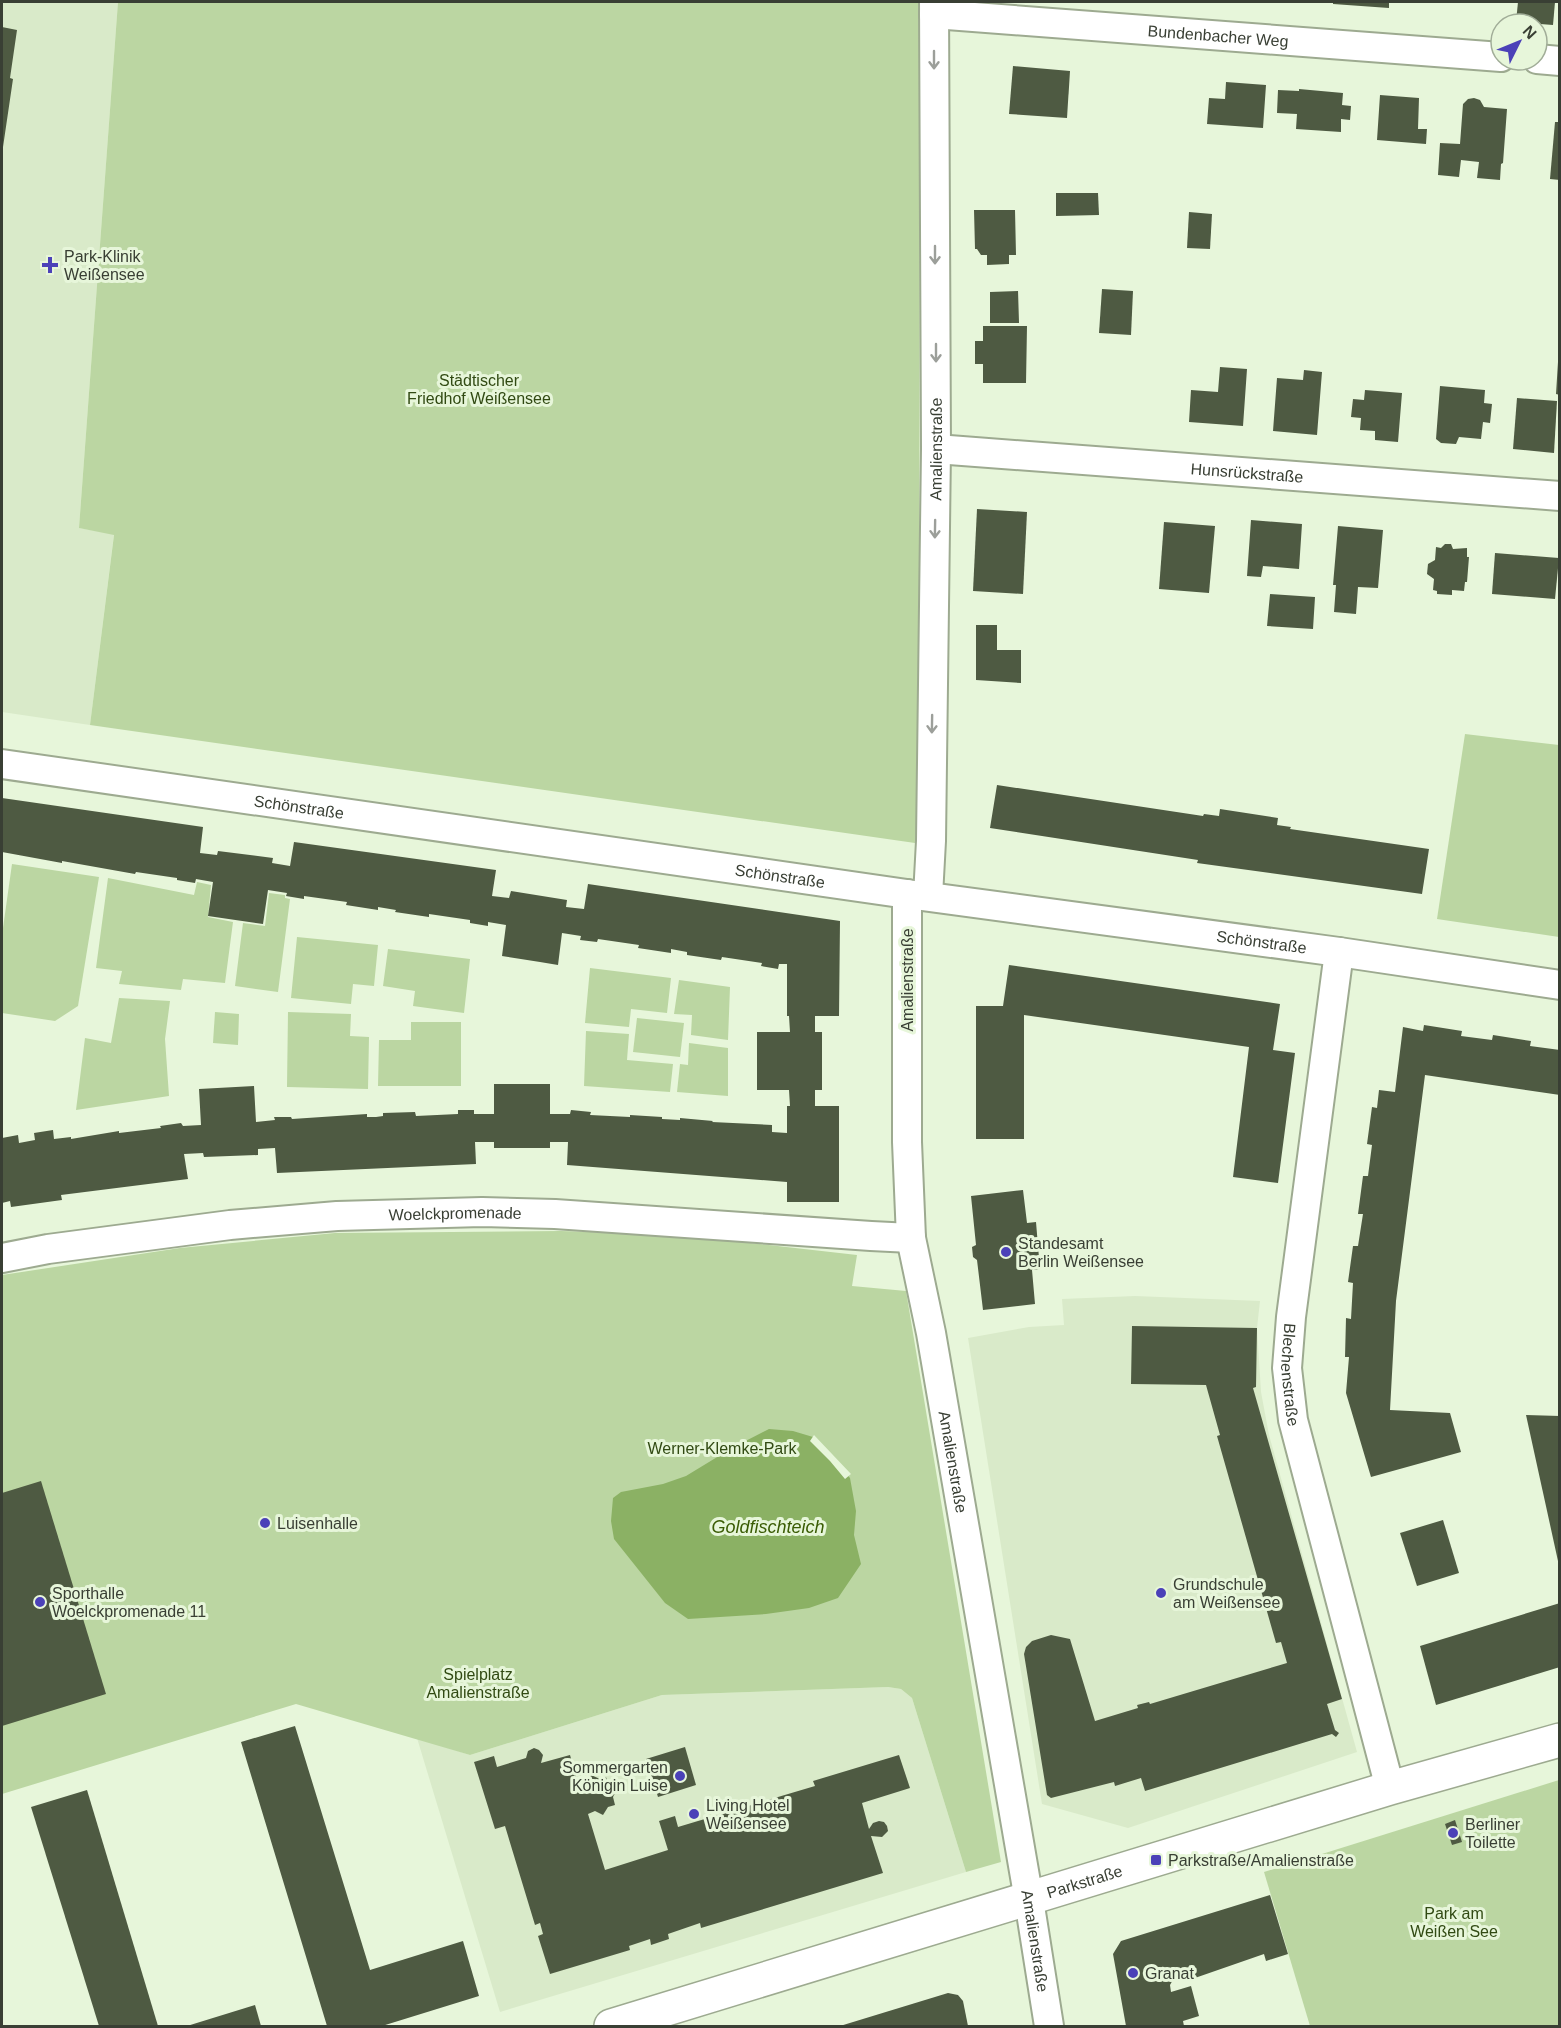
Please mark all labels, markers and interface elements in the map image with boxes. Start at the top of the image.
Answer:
north arrow [1489,12,1549,72]
street label: Bundenbacher Weg [1147,22,1289,49]
text: N [1519,22,1540,42]
one-way arrow [928,49,940,69]
one-way arrow [929,244,941,264]
place label: Park-Klinik Weißensee [64,248,145,283]
marker: Park-Klinik Weißensee [41,256,59,274]
one-way arrow [930,342,942,362]
park label: Städtischer Friedhof Weißensee [407,372,551,407]
street label: Amalienstraße [927,397,945,501]
street label: Hunsrückstraße [1190,460,1304,485]
one-way arrow [929,518,941,538]
one-way arrow [926,713,938,733]
street label: Schönstraße [253,792,345,822]
street label: Schönstraße [734,861,826,891]
street label: Schönstraße [1215,927,1308,956]
street label: Amalienstraße [899,928,916,1032]
street label: Woelckpromenade [388,1203,522,1223]
place label: Standesamt Berlin Weißensee [1018,1235,1144,1270]
marker: Standesamt Berlin Weißensee [999,1245,1013,1259]
street label: Blechenstraße [1278,1323,1303,1428]
street label: Amalienstraße [936,1410,970,1514]
park label: Werner-Klemke-Park [647,1440,798,1457]
place label: Luisenhalle [277,1515,358,1532]
marker: Luisenhalle [258,1516,272,1530]
water label: Goldfischteich [711,1517,825,1537]
place label: Grundschule am Weißensee [1173,1576,1280,1611]
place label: Sporthalle Woelckpromenade 11 [52,1585,206,1620]
marker: Grundschule am Weißensee [1154,1586,1168,1600]
marker: Sporthalle Woelckpromenade 11 [33,1595,47,1609]
park label: Spielplatz Amalienstraße [426,1666,530,1701]
place label: Sommergarten Königin Luise [562,1759,668,1794]
marker: Sommergarten Königin Luise [673,1769,687,1783]
place label: Living Hotel Weißensee [706,1797,790,1832]
marker: Living Hotel Weißensee [687,1807,701,1821]
place label: Berliner Toilette [1465,1816,1521,1851]
marker: Berliner Toilette [1446,1826,1460,1840]
place label: Parkstraße/Amalienstraße [1168,1852,1354,1869]
marker: Parkstraße/Amalienstraße [1149,1853,1163,1867]
street label: Parkstraße [1044,1862,1124,1901]
street label: Amalienstraße [1019,1889,1052,1993]
park label: Park am Weißen See [1410,1905,1498,1940]
place label: Granat [1145,1965,1194,1982]
marker: Granat [1126,1966,1140,1980]

